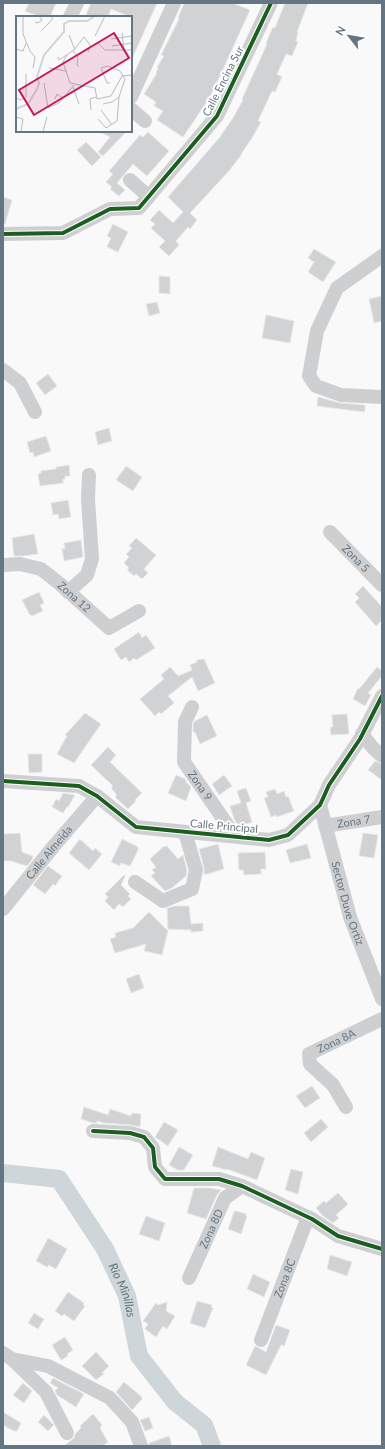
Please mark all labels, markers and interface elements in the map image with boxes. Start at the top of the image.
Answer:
inset map [16,16,132,132]
north arrow [329,16,369,56]
text: N [332,24,348,38]
street label: Calle Encina Sur [199,43,246,118]
street label: Zona 5 [340,542,373,575]
street label: Zona 12 [55,578,94,615]
street label: Zona 9 [186,768,215,803]
street label: Zona 7 [336,812,371,830]
street label: Calle Principal [190,816,259,835]
street label: Calle Almeida [23,823,75,881]
street label: Sector Duve Ortiz [329,860,367,947]
street label: Zona 8A [315,1026,358,1055]
street label: Zona 8D [196,1207,225,1250]
street label: Zona 8C [271,1256,298,1300]
water label: Río Minillas [106,1260,139,1319]

